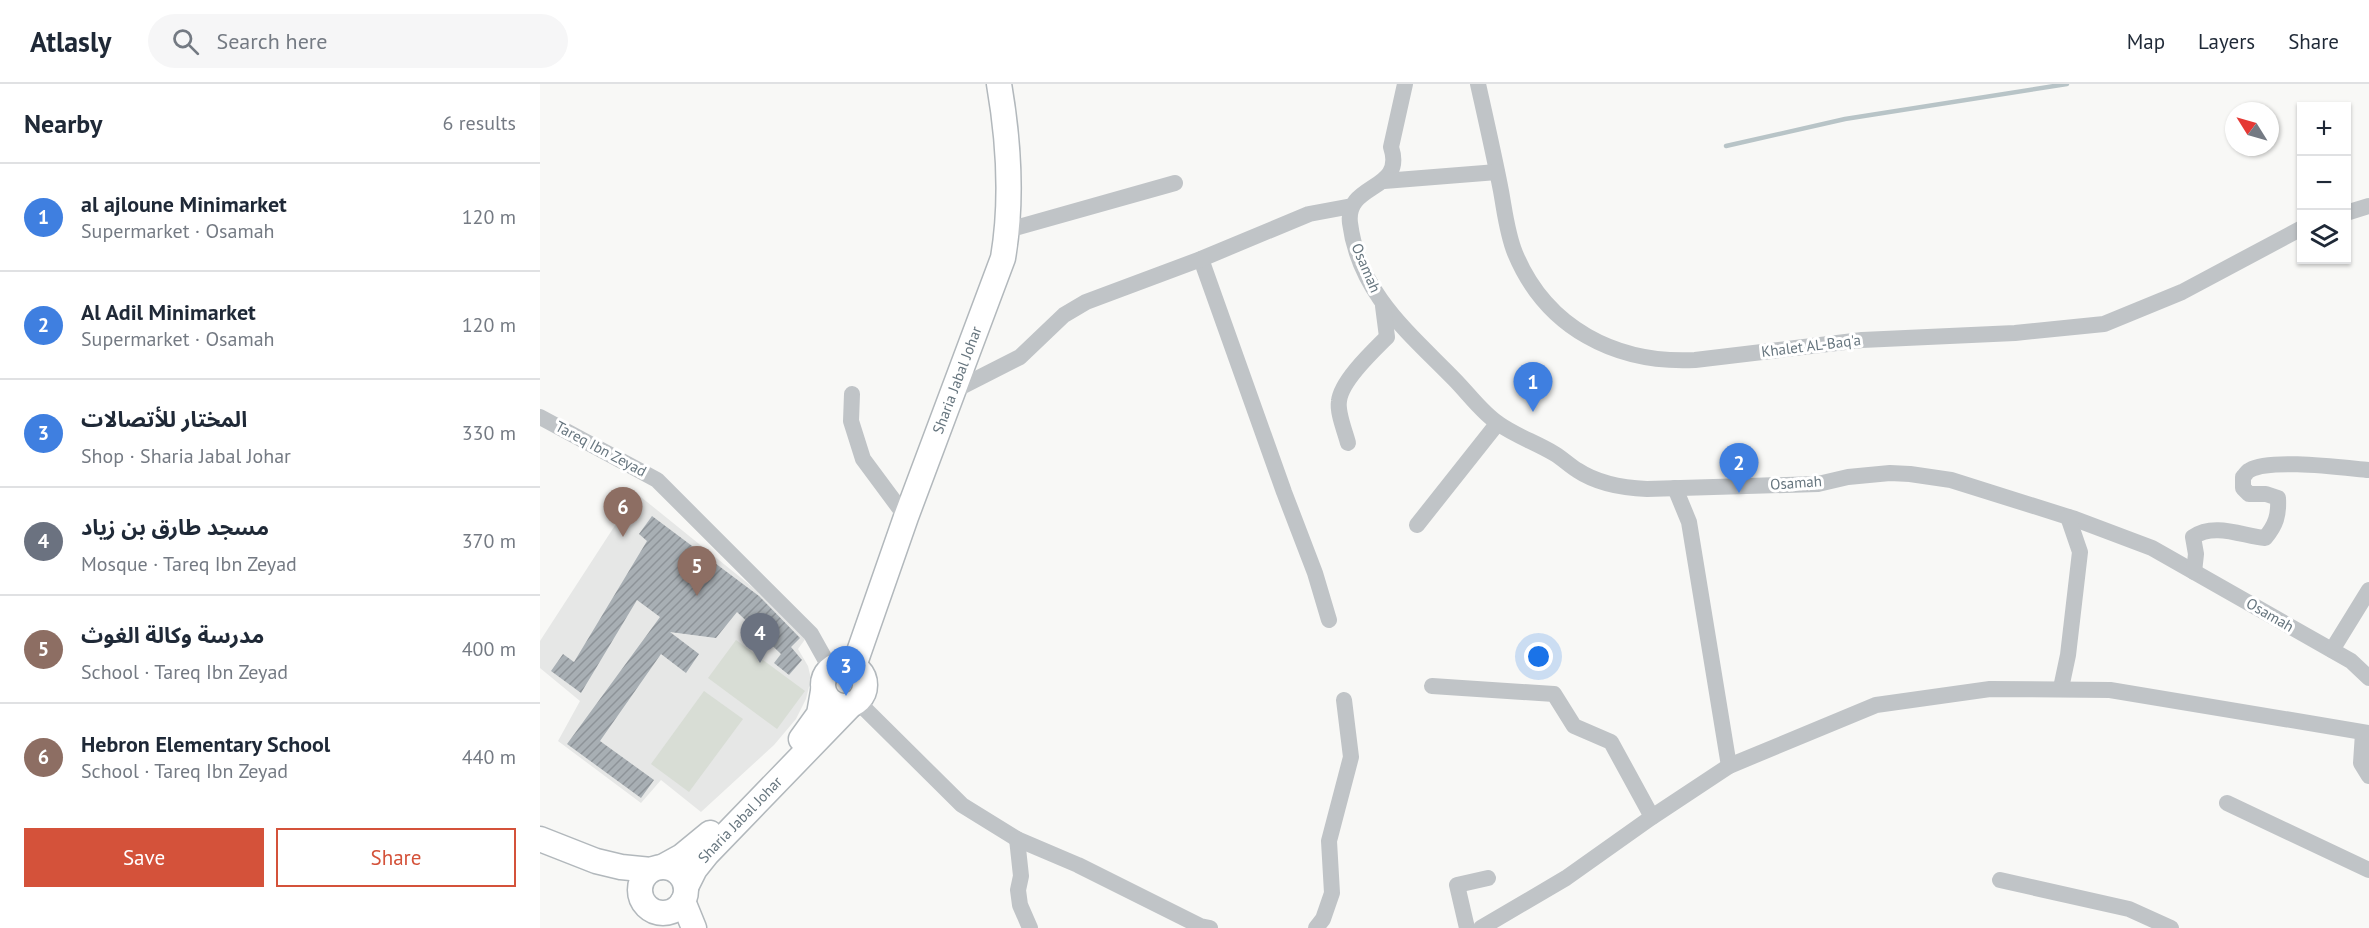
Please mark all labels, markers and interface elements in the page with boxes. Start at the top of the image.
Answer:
search box [148,14,568,68]
text: Atlasly [30,23,112,60]
icon: search [169,25,202,58]
text: Search here [217,27,327,55]
text: Map [2127,28,2165,55]
text: Layers [2198,28,2255,55]
text: Share [2288,28,2339,55]
north arrow [2225,102,2279,156]
map controls [2297,102,2351,264]
button: + [2297,102,2351,156]
text: Nearby [24,107,102,140]
text: 6 results [443,110,516,136]
button: − [2297,156,2351,210]
text: al ajloune Minimarket [81,190,287,218]
text: 1 [38,204,49,230]
text: 120 m [462,204,516,230]
button: layers [2297,210,2351,264]
text: Supermarket · Osamah [81,218,275,244]
street label: Osamah [1348,240,1385,295]
text: Al Adil Minimarket [81,298,256,326]
text: 2 [38,312,49,338]
text: 120 m [462,312,516,338]
street label: Sharia Jabal Johar [928,324,986,436]
text: Supermarket · Osamah [81,326,275,352]
street label: Khalet AL-Baq'a [1760,330,1862,361]
pin: 1 [1514,362,1552,412]
text: المختار للأتصالات [81,405,247,433]
street label: Tareq Ibn Zeyad [552,417,650,481]
text: 3 [38,420,49,446]
text: 330 m [462,420,516,446]
text: Shop · Sharia Jabal Johar [81,443,291,469]
pin: 2 [1720,444,1758,493]
street label: Osamah [1769,471,1822,494]
pin: 6 [604,488,643,537]
text: مسجد طارق بن زياد [81,513,269,541]
text: 4 [38,528,49,554]
text: 370 m [462,528,516,554]
pin: 5 [678,546,716,596]
text: Mosque · Tareq Ibn Zeyad [81,551,297,577]
street label: Osamah [2243,593,2297,636]
pin: 4 [740,614,780,663]
text: مدرسة وكالة الغوث [81,621,264,649]
text: 5 [38,636,49,662]
text: 400 m [462,636,516,662]
your location [1524,642,1553,671]
pin: 3 [826,646,866,696]
text: School · Tareq Ibn Zeyad [81,659,288,685]
text: Hebron Elementary School [81,730,330,758]
text: 6 [38,744,49,770]
text: 440 m [462,744,516,770]
text: School · Tareq Ibn Zeyad [81,758,288,784]
street label: Sharia Jabal Johar [694,772,786,867]
button: Save [24,828,264,887]
button: Share [276,828,516,887]

